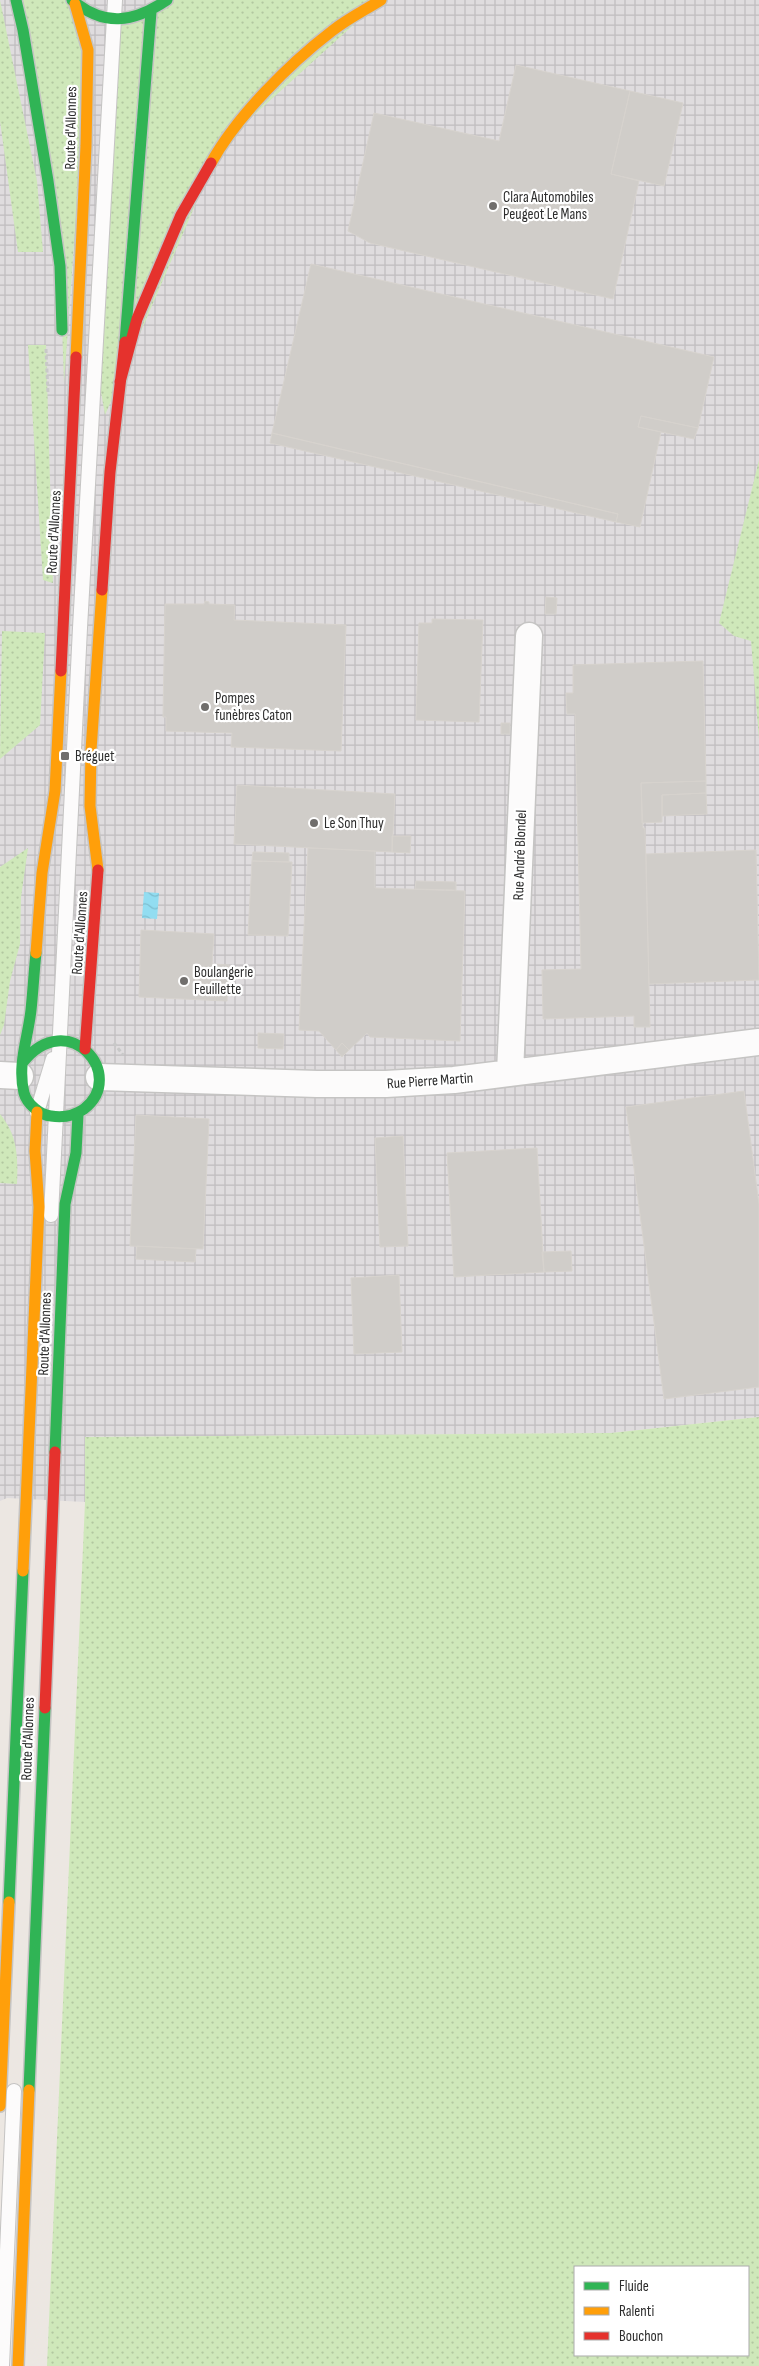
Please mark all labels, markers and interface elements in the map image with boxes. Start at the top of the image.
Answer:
street label: Route d'Allonnes [61,86,81,170]
place label: Clara Automobiles Peugeot Le Mans [503,188,594,224]
marker: Clara Automobiles Peugeot Le Mans [487,200,499,212]
street label: Route d'Allonnes [42,490,66,574]
place label: Pompes funèbres Caton [215,689,292,725]
marker: Pompes funèbres Caton [199,701,211,713]
place label: Bréguet [75,747,115,766]
marker: Bréguet [59,750,71,762]
street label: Rue André Blondel [509,809,531,901]
place label: Le Son Thuy [324,814,384,833]
marker: Le Son Thuy [308,817,320,829]
street label: Route d'Allonnes [68,891,92,975]
place label: Boulangerie Feuillette [194,963,253,999]
marker: Boulangerie Feuillette [178,975,190,987]
street label: Rue Pierre Martin [386,1069,474,1093]
street label: Route d'Allonnes [34,1292,56,1376]
street label: Route d'Allonnes [17,1697,39,1781]
legend [574,2266,749,2356]
text: Fluide [619,2277,649,2296]
text: Ralenti [619,2302,654,2321]
text: Bouchon [619,2327,663,2346]

